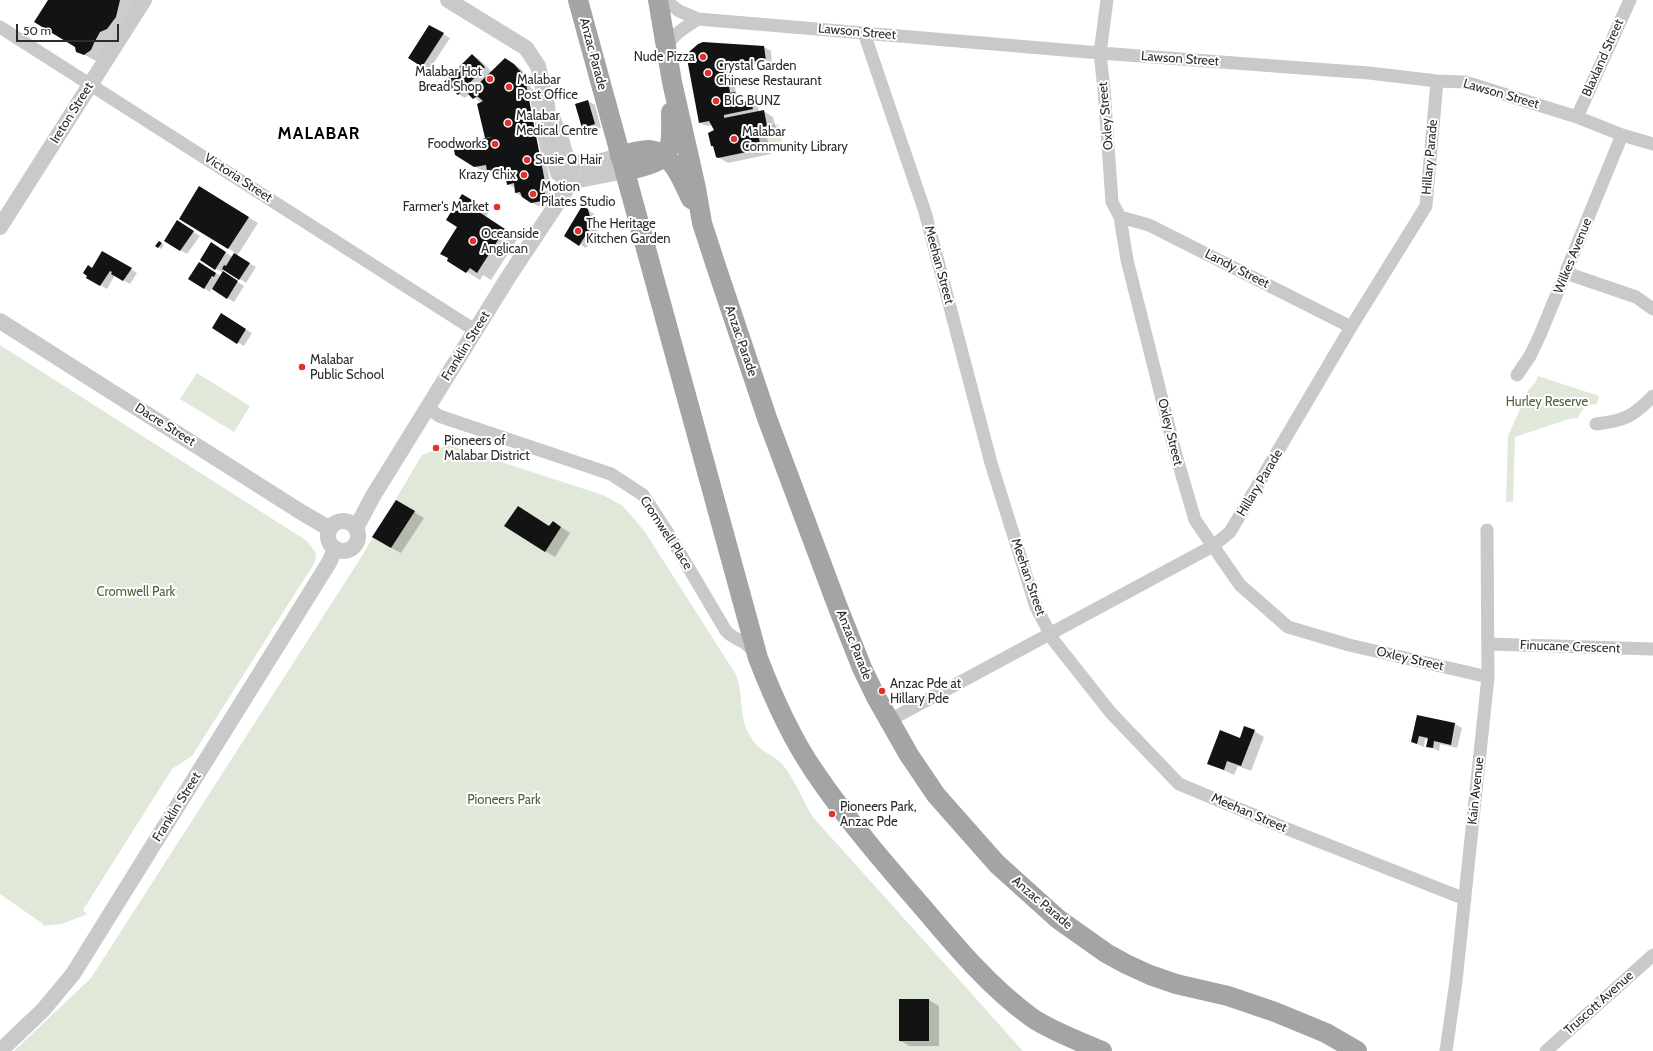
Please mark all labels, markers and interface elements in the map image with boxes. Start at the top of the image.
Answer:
scale bar [18,16,121,42]
street label: Anzac Parade [576,16,610,92]
street label: Blaxland Street [1579,17,1627,99]
street label: Lawson Street [817,21,897,43]
text: 50 m [23,23,51,38]
street label: Lawson Street [1140,48,1220,70]
place label: Nude Pizza [634,49,695,65]
marker: Nude Pizza [698,52,708,62]
place label: Crystal Garden Chinese Restaurant [716,58,822,89]
place label: Malabar Hot Bread Shop [415,64,482,95]
marker: Crystal Garden Chinese Restaurant [703,68,713,78]
place label: Malabar Post Office [517,72,578,103]
marker: Malabar Hot Bread Shop [485,74,495,84]
street label: Lawson Street [1461,76,1541,112]
street label: Ireton Street [47,80,97,146]
street label: Oxley Street [1095,81,1117,151]
marker: Malabar Post Office [504,82,514,92]
place label: BIG BUNZ [724,93,780,109]
marker: BIG BUNZ [711,96,721,106]
place label: Malabar Medical Centre [516,108,598,139]
marker: Malabar Medical Centre [503,118,513,128]
street label: Hillary Parade [1419,119,1441,195]
district label: MALABAR [278,124,360,144]
place label: Malabar Community Library [742,124,848,155]
marker: Malabar Community Library [729,134,739,144]
place label: Foodworks [427,136,487,152]
marker: Foodworks [490,139,500,149]
street label: Victoria Street [201,150,275,206]
place label: Susie Q Hair [535,152,602,168]
marker: Susie Q Hair [522,155,532,165]
place label: Krazy Chix [459,167,516,183]
marker: Krazy Chix [519,170,529,180]
place label: Motion Pilates Studio [541,179,615,210]
marker: Motion Pilates Studio [528,189,538,199]
place label: Farmer's Market [403,199,489,215]
marker: Farmer's Market [492,202,502,212]
place label: The Heritage Kitchen Garden [586,216,671,247]
street label: Wilkes Avenue [1551,216,1595,296]
street label: Meehan Street [921,224,957,306]
place label: Oceanside Anglican [481,226,539,257]
marker: The Heritage Kitchen Garden [573,226,583,236]
marker: Oceanside Anglican [468,236,478,246]
street label: Landy Street [1202,246,1272,292]
street label: Anzac Parade [722,303,760,379]
street label: Franklin Street [438,308,494,384]
place label: Malabar Public School [310,352,384,383]
marker: Malabar Public School [297,362,307,372]
park label: Hurley Reserve [1506,394,1588,410]
street label: Oxley Street [1154,397,1186,467]
street label: Dacre Street [132,400,198,450]
place label: Pioneers of Malabar District [444,433,530,464]
marker: Pioneers of Malabar District [431,443,441,453]
street label: Hillary Parade [1234,447,1286,519]
street label: Cromwell Place [636,493,696,573]
street label: Meehan Street [1008,536,1048,618]
park label: Cromwell Park [97,584,175,600]
street label: Anzac Parade [833,608,875,682]
street label: Finucane Crescent [1520,637,1620,657]
street label: Oxley Street [1375,644,1445,674]
place label: Anzac Pde at Hillary Pde [890,676,961,707]
marker: Anzac Pde at Hillary Pde [877,686,887,696]
street label: Kain Avenue [1465,756,1487,826]
street label: Franklin Street [149,769,205,845]
street label: Meehan Street [1209,790,1289,836]
park label: Pioneers Park [467,792,541,808]
place label: Pioneers Park, Anzac Pde [840,799,916,830]
marker: Pioneers Park, Anzac Pde [827,809,837,819]
street label: Anzac Parade [1009,873,1075,933]
street label: Truscott Avenue [1561,968,1637,1038]

